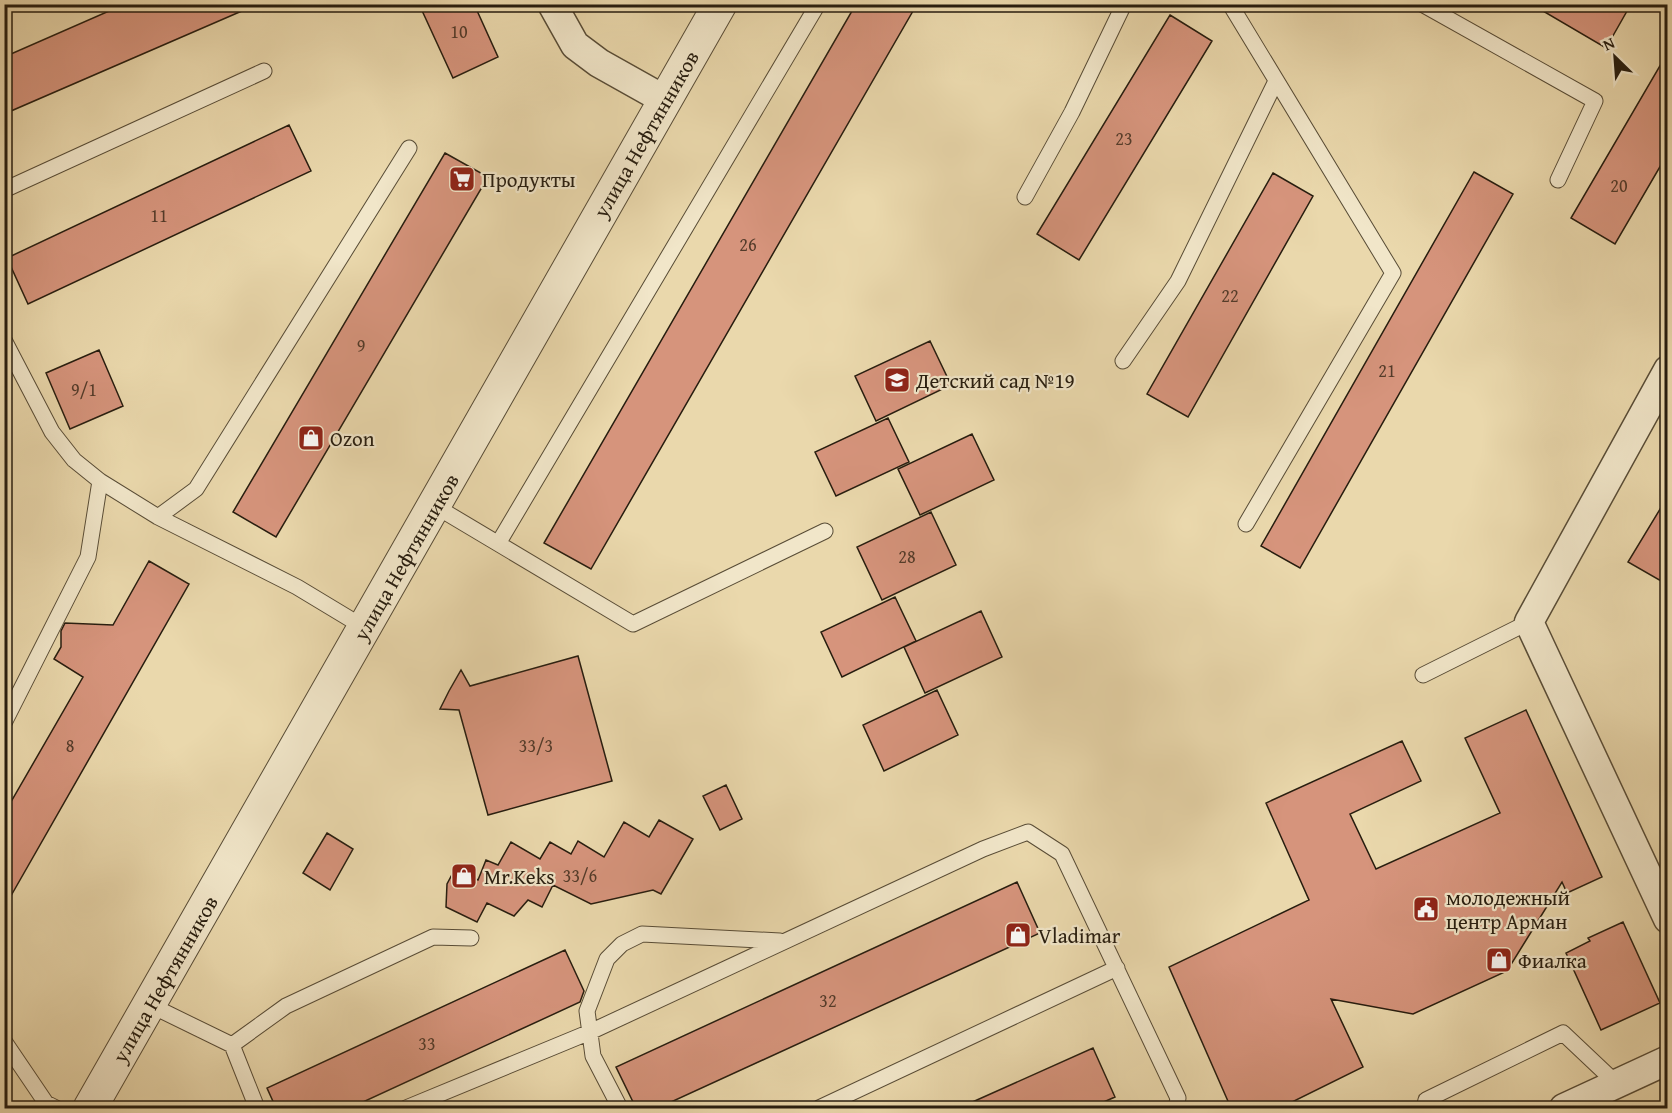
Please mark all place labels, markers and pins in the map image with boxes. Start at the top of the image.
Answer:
supermarket icon: Продукты [447,164,477,194]
place label: Продукты [482,164,576,195]
school or university icon: Детский сад №19 [882,365,912,395]
place label: Детский сад №19 [915,365,1075,396]
shop icon: Ozon [296,423,326,453]
place label: Ozon [330,423,375,454]
shop icon: Mr.Keks [449,861,479,891]
place label: Mr.Keks [484,861,555,892]
place label: молодежный центр Арман [1446,882,1570,937]
public building icon: молодежный центр Арман [1411,894,1441,924]
shop icon: Vladimar [1003,920,1033,950]
place label: Vladimar [1038,920,1121,951]
shop icon: Фиалка [1484,945,1514,975]
place label: Фиалка [1518,945,1587,976]

